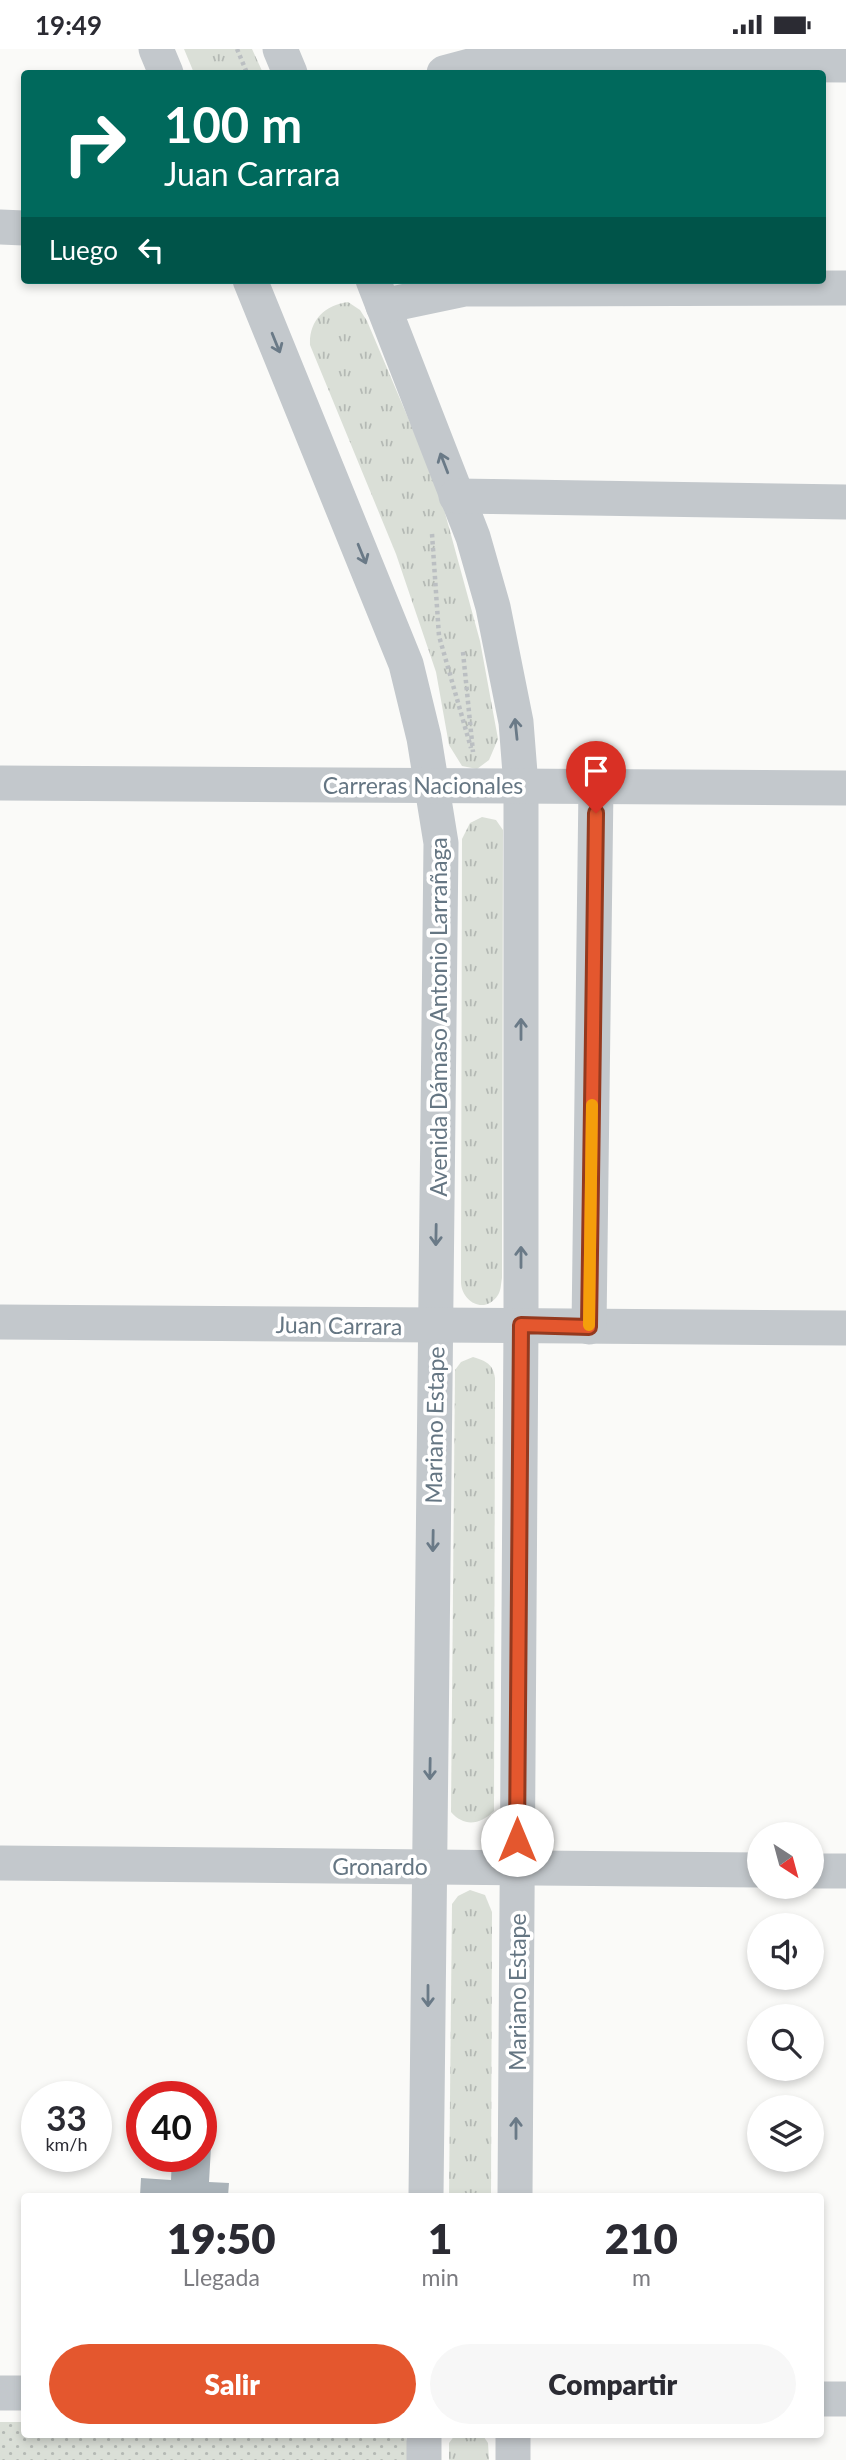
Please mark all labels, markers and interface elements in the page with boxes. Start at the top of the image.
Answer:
text: 19:49 [35,9,102,41]
text: 100 m [164,95,302,153]
icon: right [49,98,140,189]
text: Juan Carrara [164,154,340,193]
icon: left [132,231,170,269]
text: Luego [49,234,118,266]
one-way arrow [270,332,283,354]
one-way arrow [436,452,449,474]
one-way arrow [356,543,369,564]
one-way arrow [509,718,522,740]
pin [566,741,626,813]
icon: arrive [577,752,615,790]
street label: Carreras Nacionales [323,771,523,799]
street label: Avenida Dámaso Antonio Larrañaga [424,837,452,1197]
one-way arrow [514,1018,528,1041]
one-way arrow [429,1223,443,1246]
one-way arrow [514,1246,528,1269]
street label: Juan Carrara [275,1310,403,1340]
street label: Mariano Estape [419,1346,449,1504]
one-way arrow [426,1529,440,1552]
one-way arrow [423,1757,437,1780]
position arrow [480,1803,554,1877]
north arrow [747,1822,824,1899]
map controls [747,1822,824,2172]
street label: Gronardo [332,1852,428,1880]
street label: Mariano Estape [503,1913,531,2071]
button: sound [747,1913,824,1990]
one-way arrow [421,1984,435,2007]
button: search [747,2004,824,2081]
speed limit sign: 40 [126,2081,217,2172]
button: layers [747,2095,824,2172]
text: 33 [46,2096,87,2138]
one-way arrow [509,2117,523,2140]
text: km/h [45,2133,88,2155]
text: 19:50 [167,2213,276,2263]
text: 1 [428,2213,452,2263]
text: 210 [605,2213,678,2263]
text: Llegada [183,2263,260,2291]
text: min [422,2263,459,2291]
text: m [632,2263,651,2291]
button: Salir [49,2344,416,2424]
button: Compartir [430,2344,796,2424]

